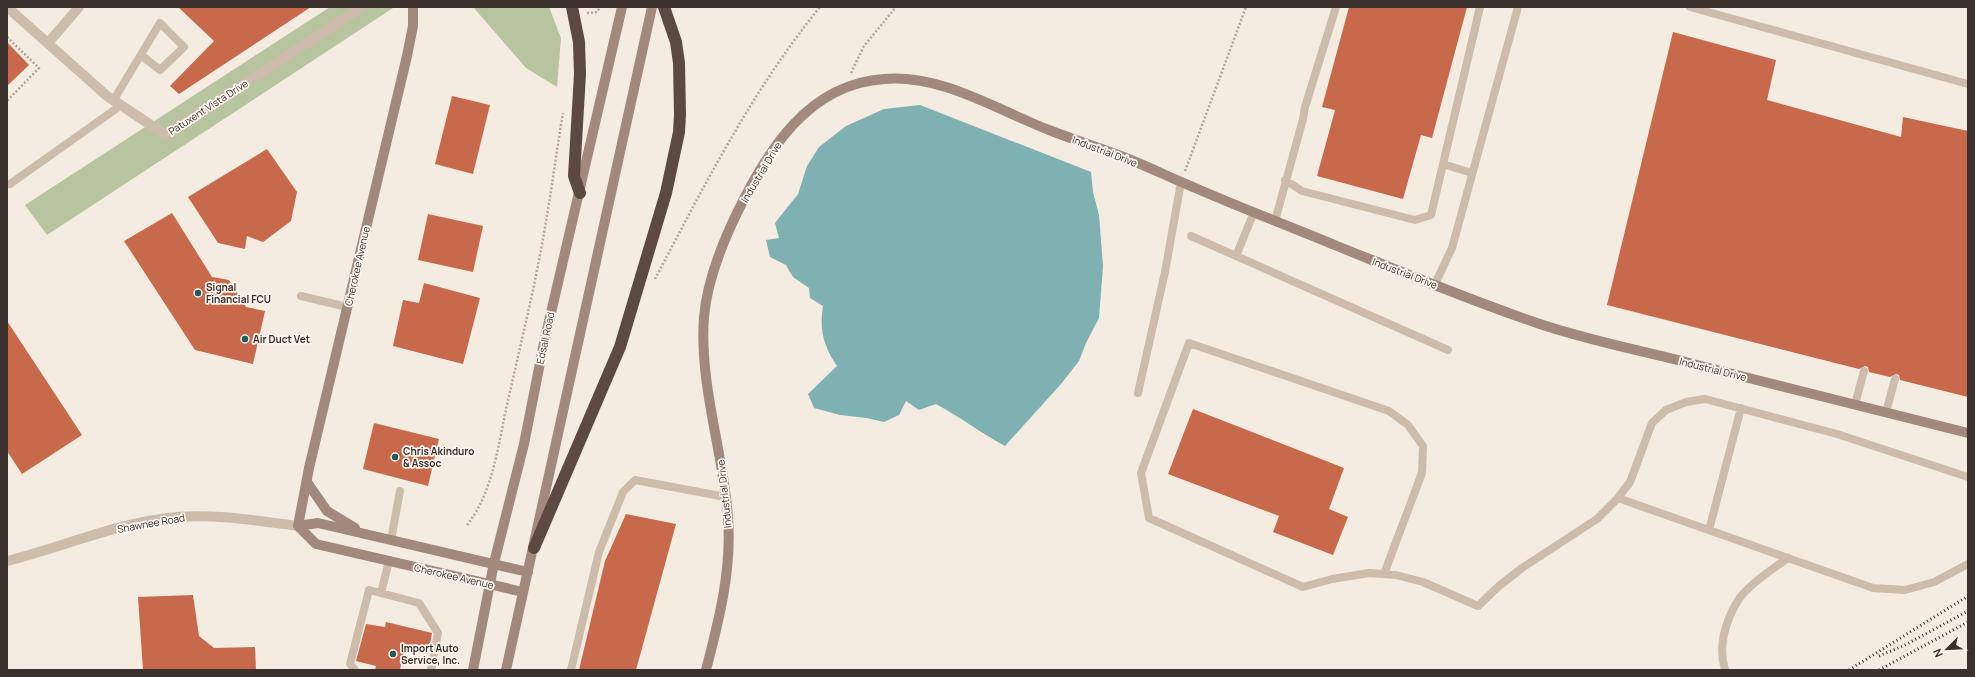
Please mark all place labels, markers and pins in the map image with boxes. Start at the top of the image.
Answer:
place label: Signal Financial FCU [206,280,271,306]
marker: Signal Financial FCU [193,288,203,298]
place label: Air Duct Vet [253,332,310,346]
marker: Air Duct Vet [240,334,250,344]
place label: Chris Akinduro & Assoc [403,444,474,470]
marker: Chris Akinduro & Assoc [390,452,400,462]
place label: Import Auto Service, Inc. [401,641,460,667]
marker: Import Auto Service, Inc. [388,649,398,659]

